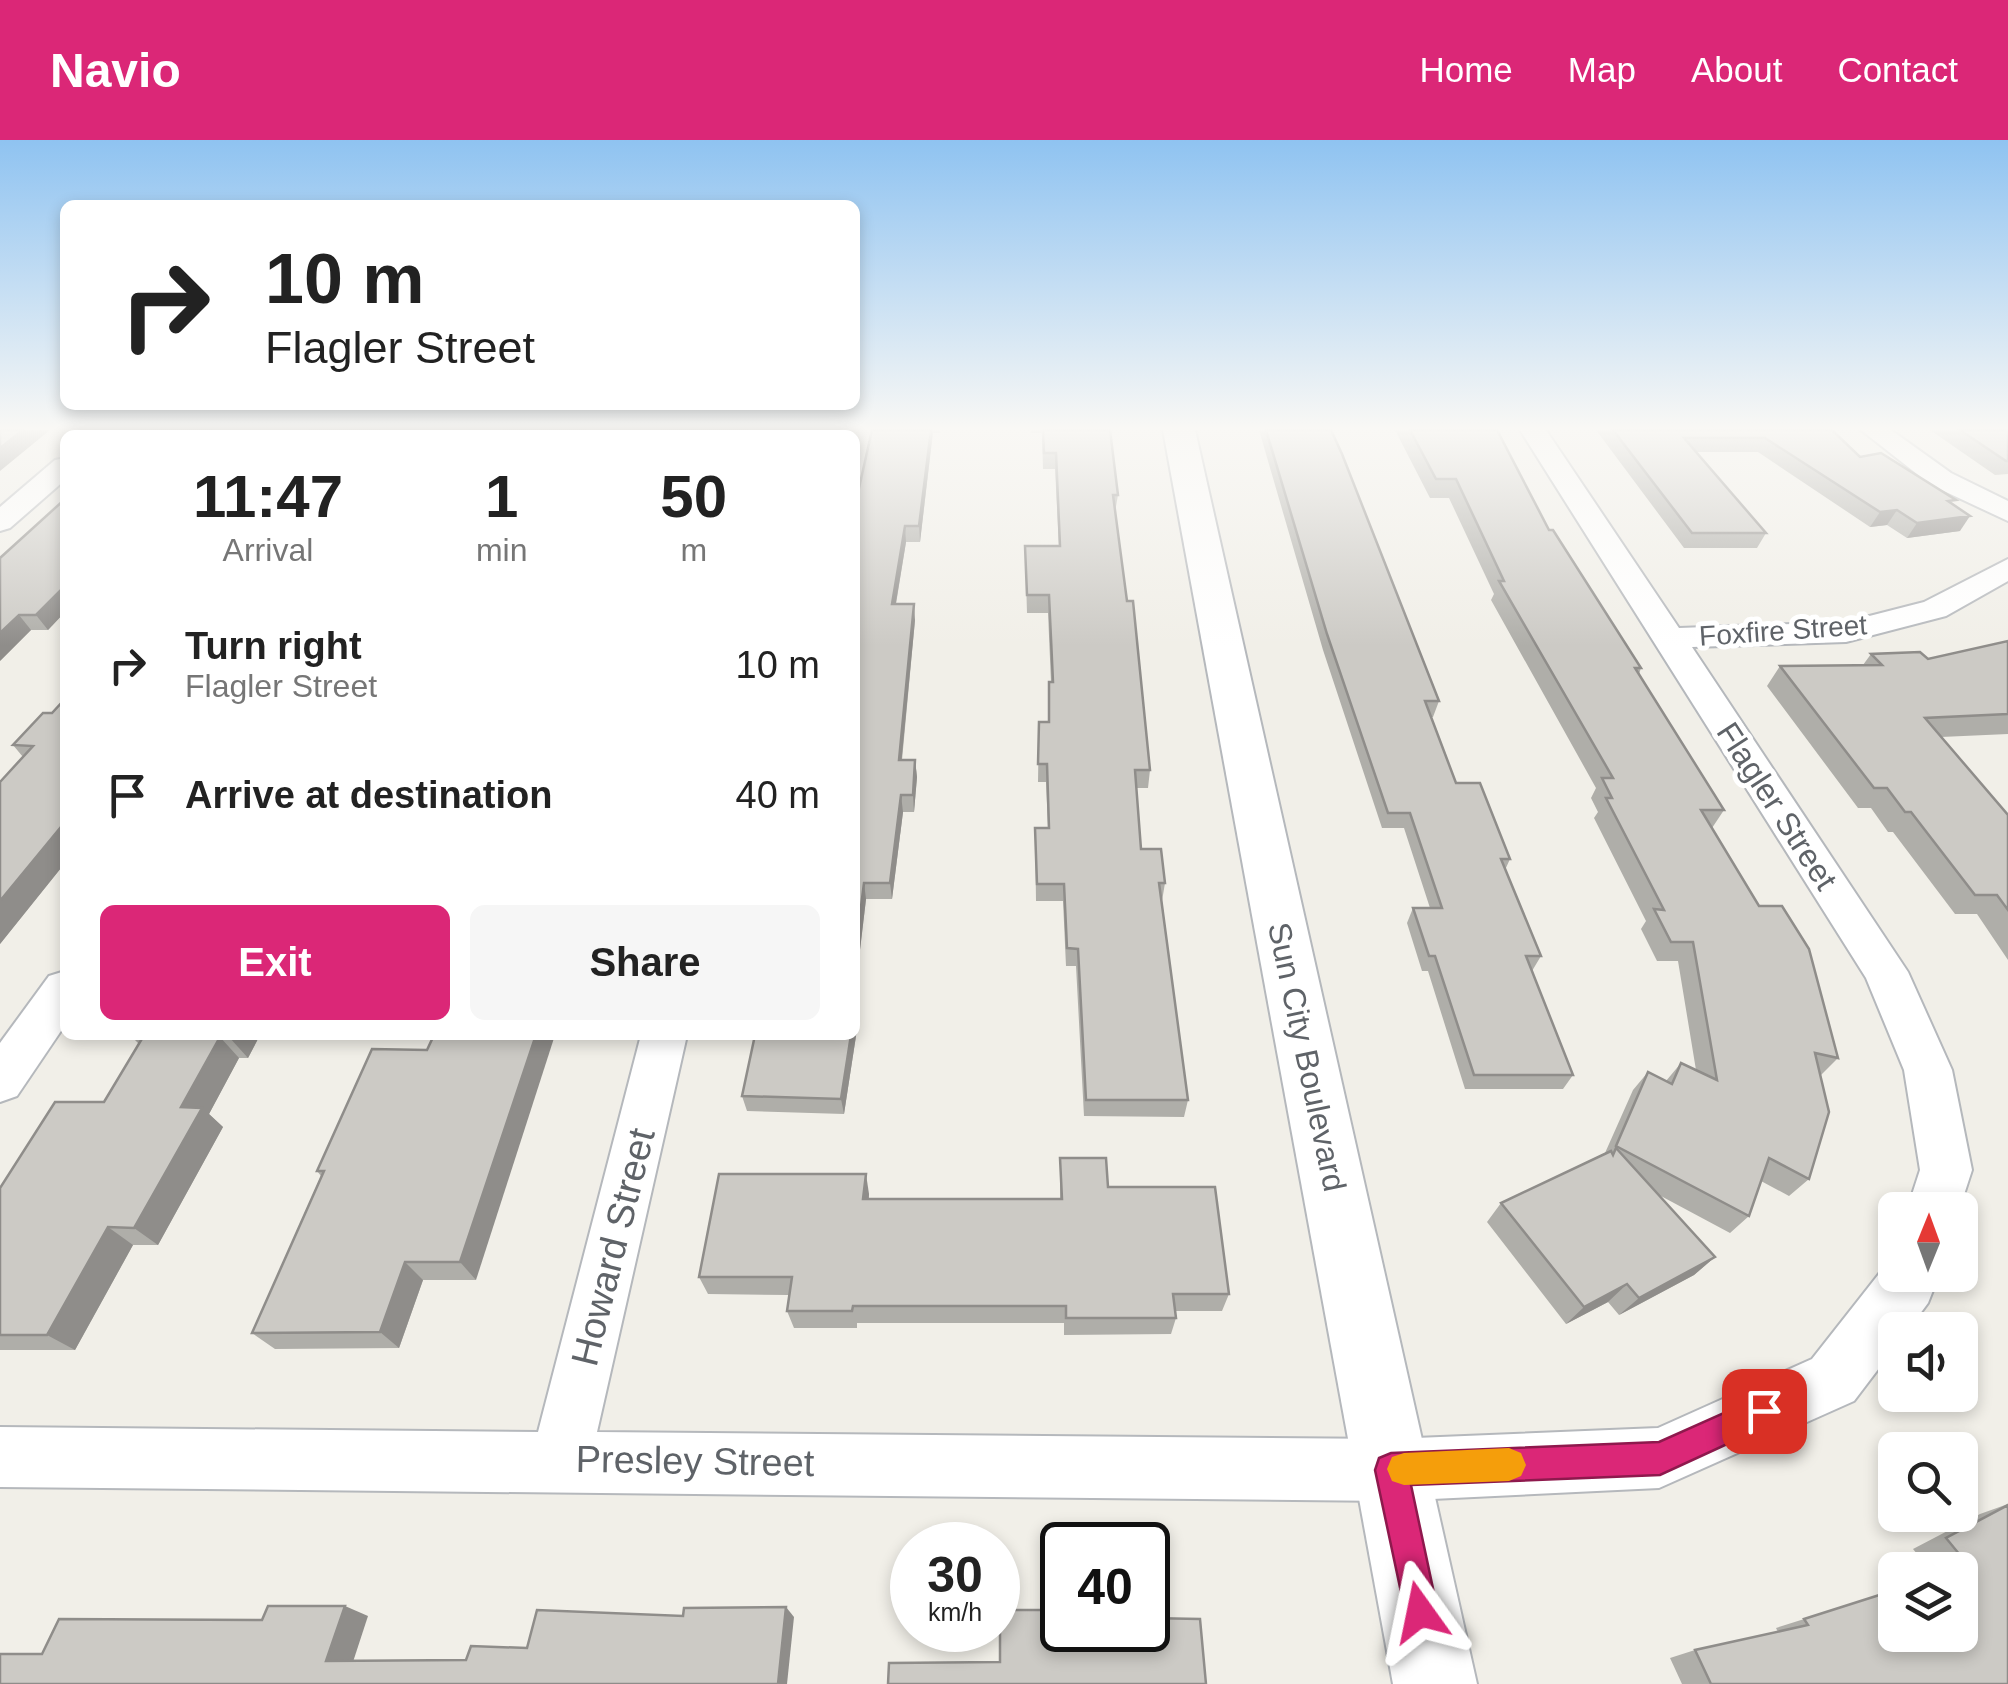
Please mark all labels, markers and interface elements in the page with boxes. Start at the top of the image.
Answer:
text: Navio [50,44,181,97]
text: Home [1419,50,1513,89]
text: Map [1568,50,1636,89]
text: About [1691,50,1782,89]
text: Contact [1837,50,1958,89]
icon: right [100,240,230,370]
text: 10 m [265,240,425,318]
text: Flagler Street [265,322,535,373]
text: 11:47 [193,463,343,530]
text: 1 [485,463,518,530]
text: 50 [660,463,727,530]
text: Arrival [223,532,313,568]
text: min [476,532,527,568]
text: m [680,532,707,568]
street label: Foxfire Street [1698,609,1868,652]
text: Turn right [185,625,362,667]
icon: right [100,638,155,693]
text: 10 m [736,644,820,686]
text: Flagler Street [185,668,377,704]
street label: Flagler Street [1710,716,1844,896]
icon: arrive [100,768,155,823]
text: Arrive at destination [185,774,552,816]
text: 40 m [736,774,820,816]
button: Exit [100,905,450,1020]
button: Share [470,905,820,1020]
street label: Sun City Boulevard [1261,919,1353,1195]
street label: Howard Street [563,1124,663,1370]
north arrow [1878,1192,1978,1292]
map controls [1878,1192,1978,1652]
button: sound [1878,1312,1978,1412]
pin [1722,1369,1807,1454]
icon: arrive [1737,1384,1792,1439]
button: search [1878,1432,1978,1532]
street label: Presley Street [575,1438,815,1484]
speed limit sign: 40 [1040,1522,1170,1652]
text: 30 [927,1547,983,1603]
button: layers [1878,1552,1978,1652]
position arrow [1368,1560,1472,1664]
text: km/h [928,1598,982,1626]

